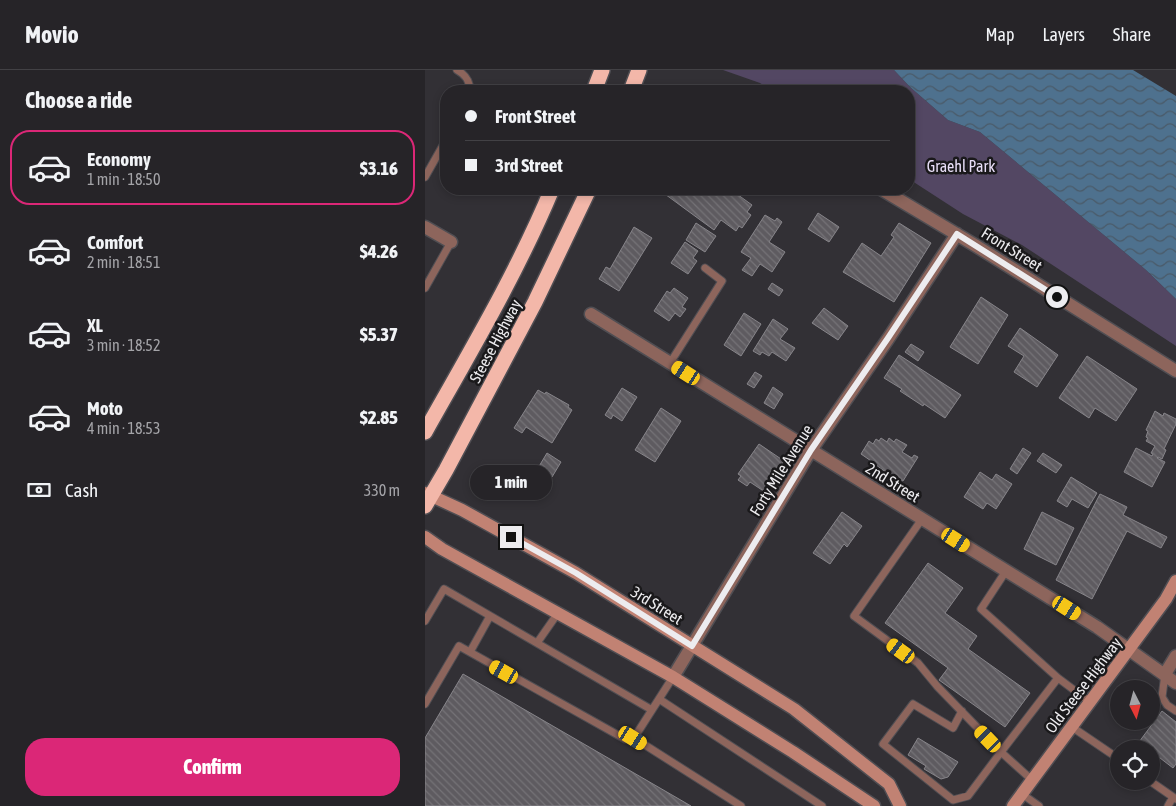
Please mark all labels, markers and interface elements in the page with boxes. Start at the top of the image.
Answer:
text: Movio [25,21,79,48]
text: Map [985,24,1014,45]
text: Layers [1042,24,1085,45]
text: Share [1113,24,1151,45]
text: Choose a ride [25,87,132,113]
text: Front Street [495,105,576,127]
icon: car [27,145,72,190]
text: Economy [87,148,151,170]
text: 3rd Street [495,154,563,176]
text: $3.16 [360,157,398,179]
park label: Graehl Park [927,157,995,175]
text: 1 min · 18:50 [87,170,160,188]
street label: Front Street [978,223,1046,275]
icon: car [27,228,72,273]
text: Comfort [87,231,143,253]
text: $4.26 [360,240,398,262]
text: 2 min · 18:51 [87,253,160,271]
route start [1046,286,1068,308]
street label: Steese Highway [466,296,526,386]
icon: car [27,311,72,356]
text: XL [87,314,103,336]
text: $5.37 [360,323,398,345]
text: 3 min · 18:52 [87,336,160,354]
car [669,359,702,387]
icon: car [27,394,72,439]
text: Moto [87,397,123,419]
text: $2.85 [360,406,398,428]
text: 4 min · 18:53 [87,419,160,437]
street label: Forty Mile Avenue [746,421,817,519]
street label: 2nd Street [863,458,924,506]
callout: 1 min [470,464,552,500]
text: 1 min [495,473,527,491]
icon: cash [25,476,53,504]
text: Cash [65,479,98,501]
text: 330 m [364,481,400,499]
route end [500,526,522,548]
car [939,526,972,554]
street label: 3rd Street [628,582,686,628]
car [1050,594,1083,622]
street label: Old Steese Highway [1041,633,1126,737]
car [884,636,917,666]
car [487,658,520,686]
north arrow [1110,680,1160,730]
map controls [1110,680,1160,790]
car [972,723,1003,755]
car [616,724,649,752]
button: Confirm [25,738,400,796]
button: locate [1110,740,1160,790]

